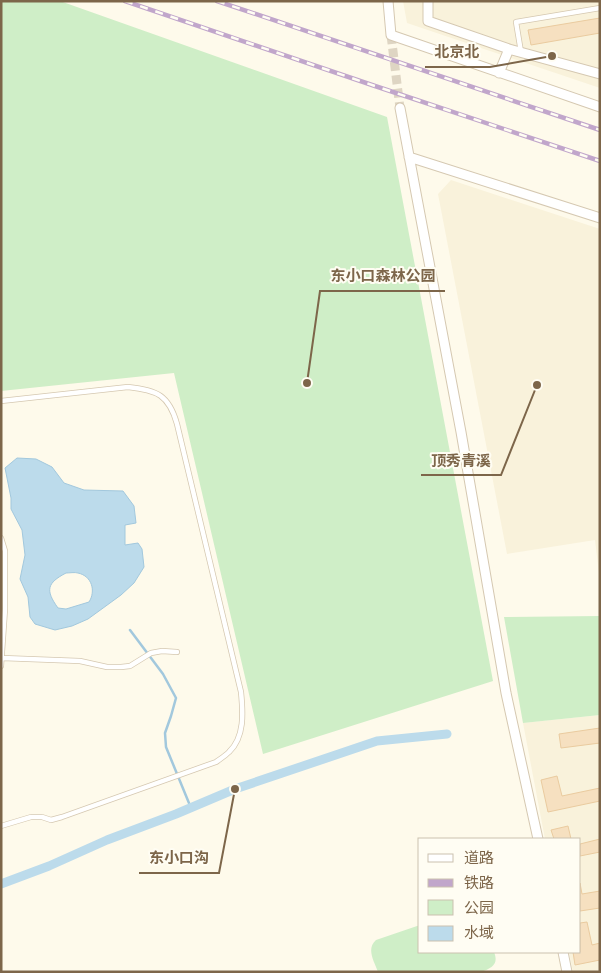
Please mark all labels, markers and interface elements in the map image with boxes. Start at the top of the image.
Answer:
callout: 北京北 [425,37,490,67]
text: 北京北 [434,43,480,60]
callout: 东小口森林公园 [320,261,445,291]
text: 东小口森林公园 [330,267,436,284]
callout: 顶秀青溪 [421,445,501,475]
text: 顶秀青溪 [431,452,491,469]
legend [418,838,581,953]
callout: 东小口沟 [139,843,219,873]
text: 东小口沟 [149,849,209,866]
text: 道路 [464,849,494,866]
text: 铁路 [464,874,494,891]
text: 公园 [464,899,494,916]
text: 水域 [464,924,494,941]

